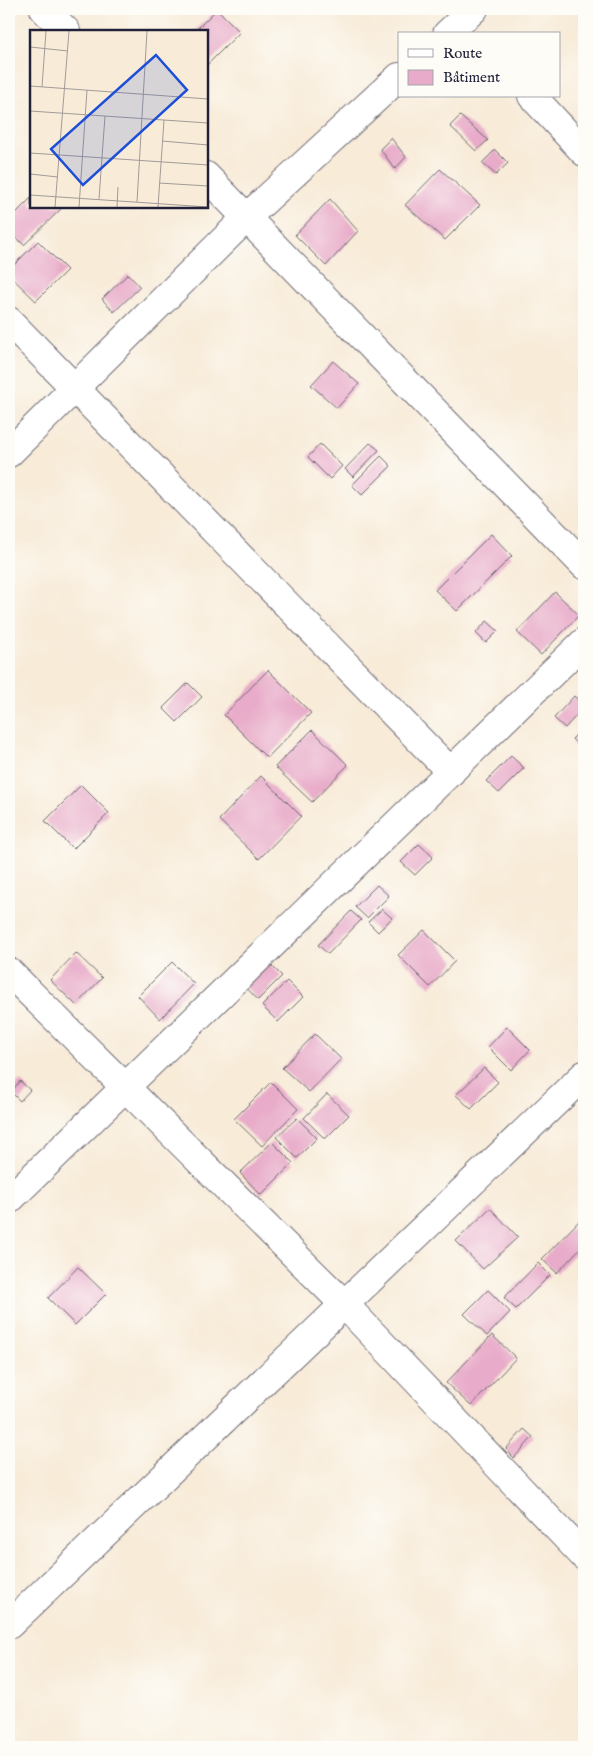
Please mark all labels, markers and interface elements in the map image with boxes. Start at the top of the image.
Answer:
inset map [30,30,208,208]
legend [398,32,560,98]
text: Route [443,44,482,63]
text: Bâtiment [443,68,500,87]

